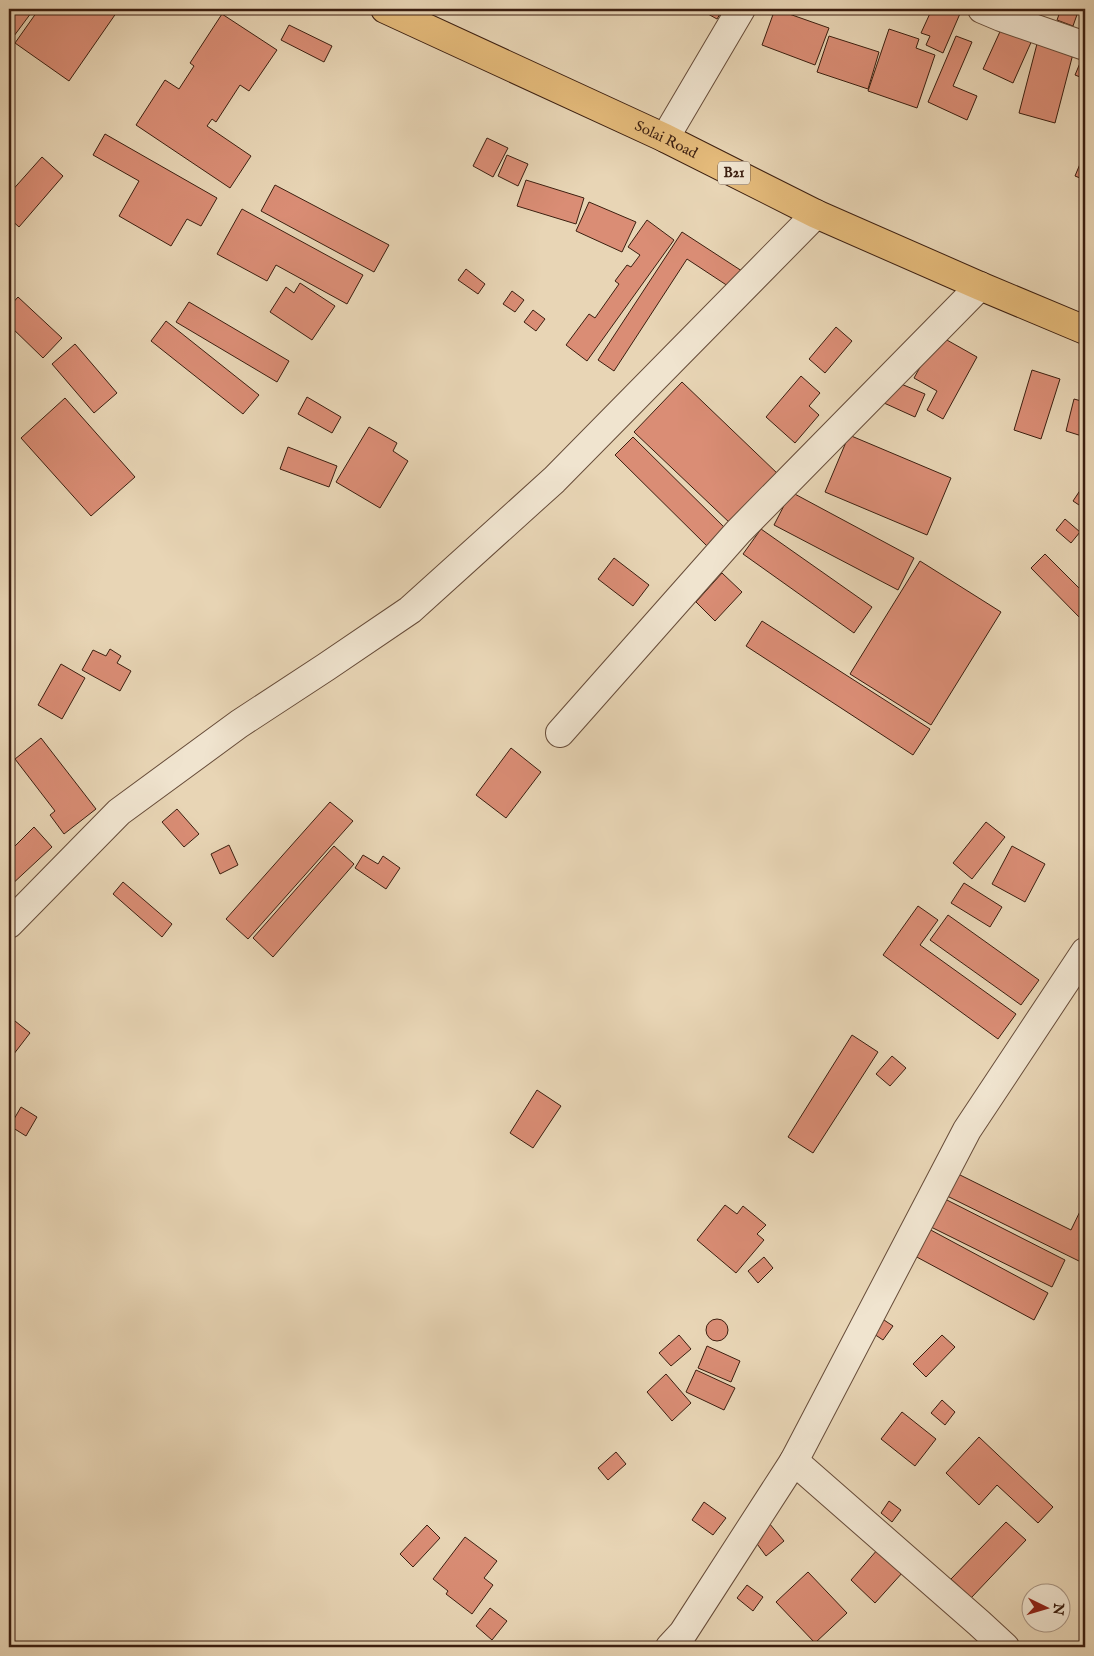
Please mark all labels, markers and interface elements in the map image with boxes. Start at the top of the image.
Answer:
street label: Solai Road [632,116,702,163]
road number: B21 [718,162,750,184]
north arrow [1022,1584,1072,1634]
text: N [1048,1601,1068,1616]

